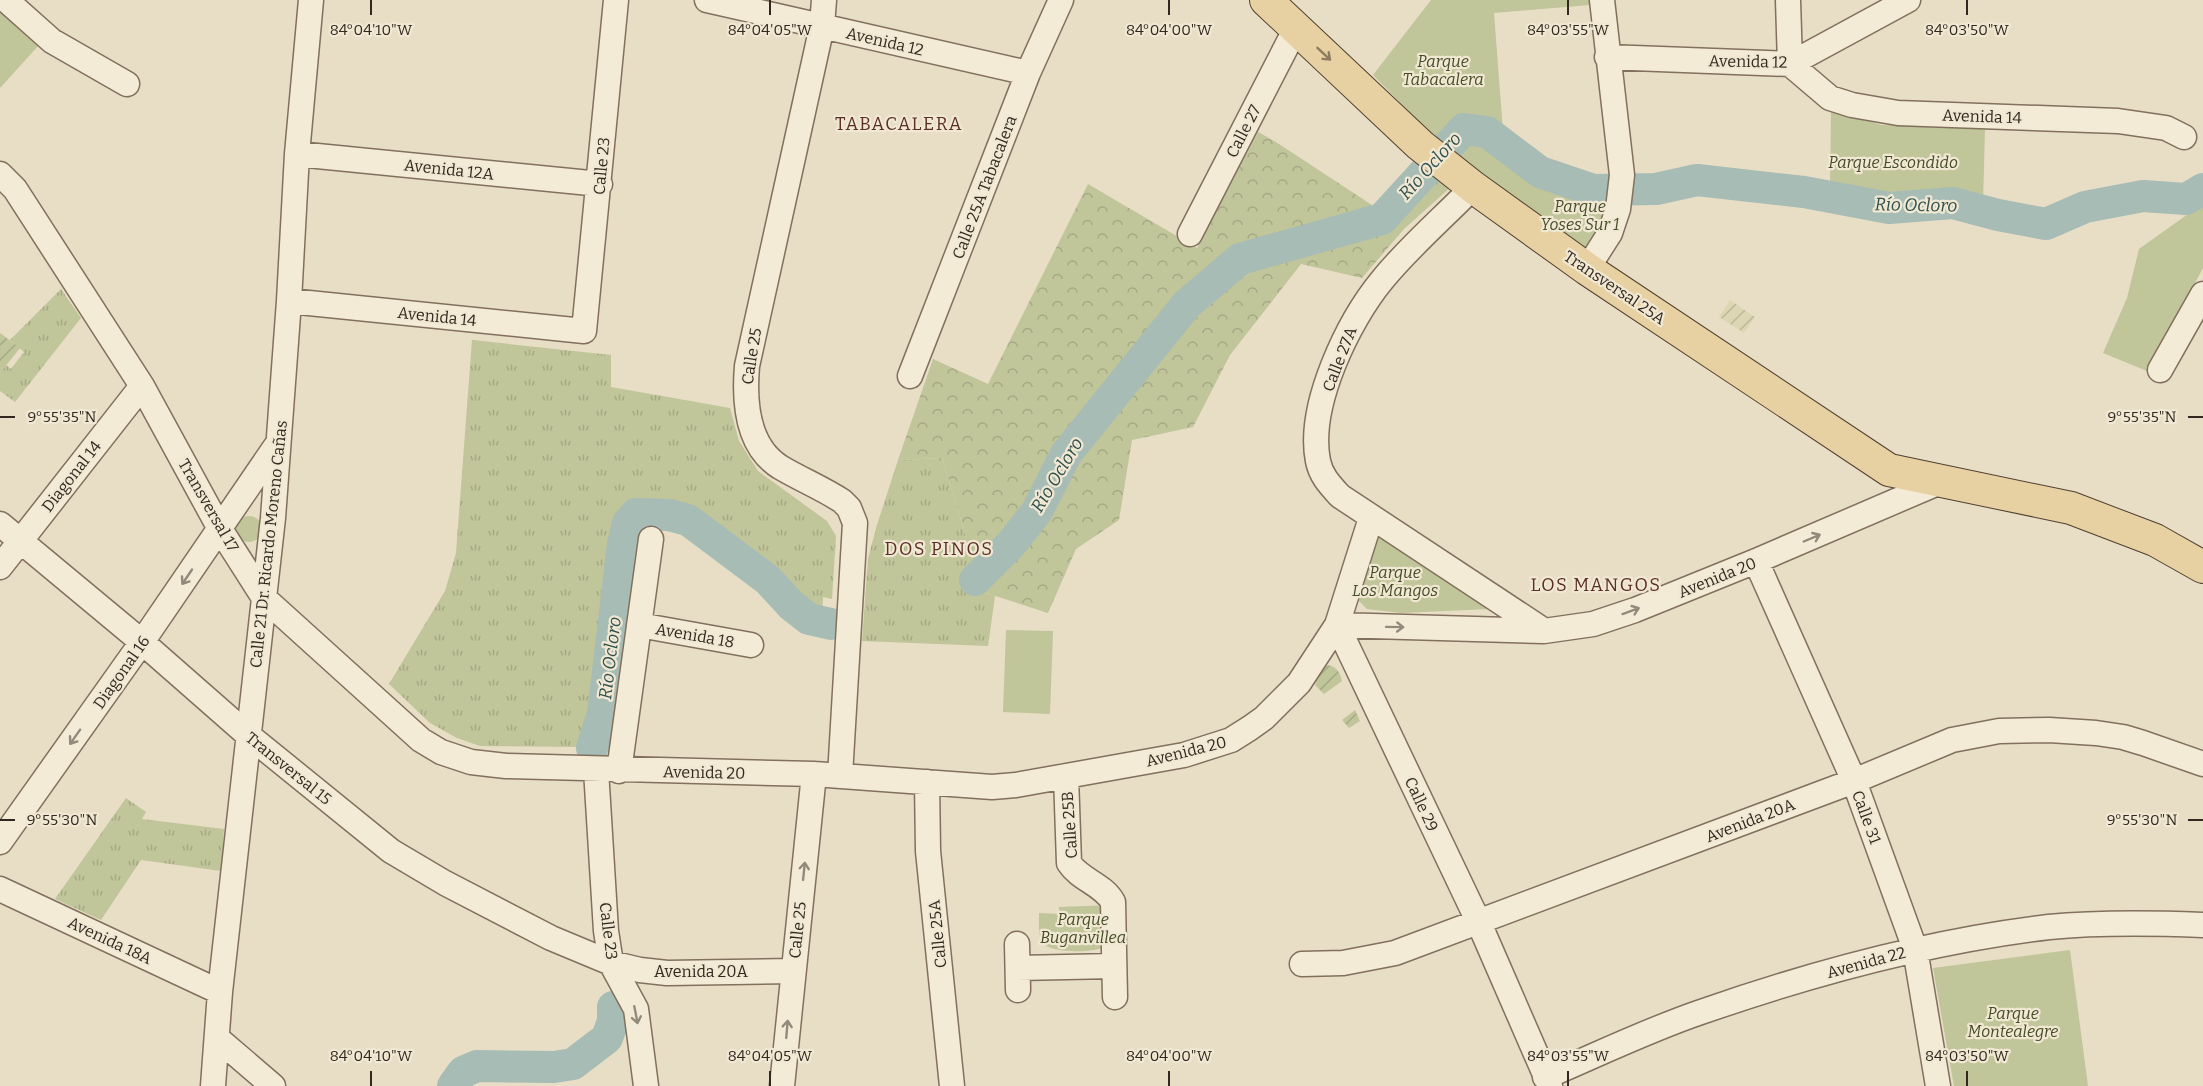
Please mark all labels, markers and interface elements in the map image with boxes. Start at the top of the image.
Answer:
text: 84°04'10"W [330,21,413,39]
text: 84°04'05"W [728,21,813,39]
text: 84°04'00"W [1126,21,1213,39]
text: 84°03'55"W [1527,21,1610,39]
text: 84°03'50"W [1925,21,2010,39]
street label: Avenida 12 [844,23,925,60]
one-way arrow [1316,47,1331,61]
street label: Avenida 12 [1708,51,1788,72]
park label: Parque Tabacalera [1402,52,1484,89]
street label: Calle 27 [1222,102,1265,161]
street label: Avenida 14 [1942,106,2023,127]
street label: Calle 25A Tabacalera [948,112,1021,262]
district label: TABACALERA [835,113,963,135]
water label: Río Ocloro [1394,128,1466,204]
street label: Calle 23 [590,136,613,196]
park label: Parque Escondido [1828,153,1958,172]
street label: Avenida 12A [403,155,495,184]
water label: Río Ocloro [1874,193,1958,217]
park label: Parque Yoses Sur 1 [1541,197,1619,234]
street label: Transversal 25A [1560,246,1670,329]
street label: Avenida 14 [396,303,478,330]
street label: Calle 27A [1318,324,1361,394]
street label: Calle 25 [738,326,765,386]
text: 9°55'35"N [28,408,97,426]
text: 9°55'35"N [2108,408,2177,426]
street label: Calle 21 Dr. Ricardo Moreno Cañas [246,419,291,669]
water label: Río Ocloro [1026,434,1088,516]
street label: Diagonal 14 [38,436,105,516]
street label: Transversal 17 [174,455,243,555]
one-way arrow [1803,531,1821,542]
district label: DOS PINOS [885,538,993,560]
street label: Avenida 20 [1675,553,1759,602]
park label: Parque Los Mangos [1352,563,1438,600]
one-way arrow [181,568,193,585]
district label: LOS MANGOS [1530,574,1662,596]
one-way arrow [1622,605,1640,616]
water label: Río Ocloro [594,615,626,701]
street label: Avenida 18 [654,619,736,652]
one-way arrow [1385,621,1405,632]
street label: Diagonal 16 [89,632,154,713]
one-way arrow [69,728,81,744]
street label: Transversal 15 [242,728,335,809]
street label: Avenida 20 [1144,732,1228,771]
street label: Avenida 20 [663,762,745,783]
street label: Calle 29 [1401,774,1442,835]
street label: Calle 31 [1848,788,1885,847]
street label: Calle 25B [1058,791,1081,859]
street label: Avenida 20A [1703,795,1798,846]
text: 9°55'30"N [27,811,97,829]
text: 9°55'30"N [2107,811,2177,829]
one-way arrow [798,862,809,882]
street label: Calle 25A [924,898,951,969]
street label: Calle 23 [596,901,621,961]
street label: Calle 25 [785,901,810,959]
park label: Parque Buganvillea [1040,910,1126,947]
street label: Avenida 18A [65,913,155,968]
street label: Avenida 22 [1825,943,1908,982]
street label: Avenida 20A [654,962,749,981]
park label: Parque Montealegre [1968,1004,2058,1041]
one-way arrow [631,1005,642,1025]
one-way arrow [782,1019,793,1039]
text: 84°04'10"W [330,1047,413,1065]
text: 84°04'05"W [728,1047,813,1065]
text: 84°04'00"W [1126,1047,1213,1065]
text: 84°03'55"W [1527,1047,1610,1065]
text: 84°03'50"W [1925,1047,2010,1065]

